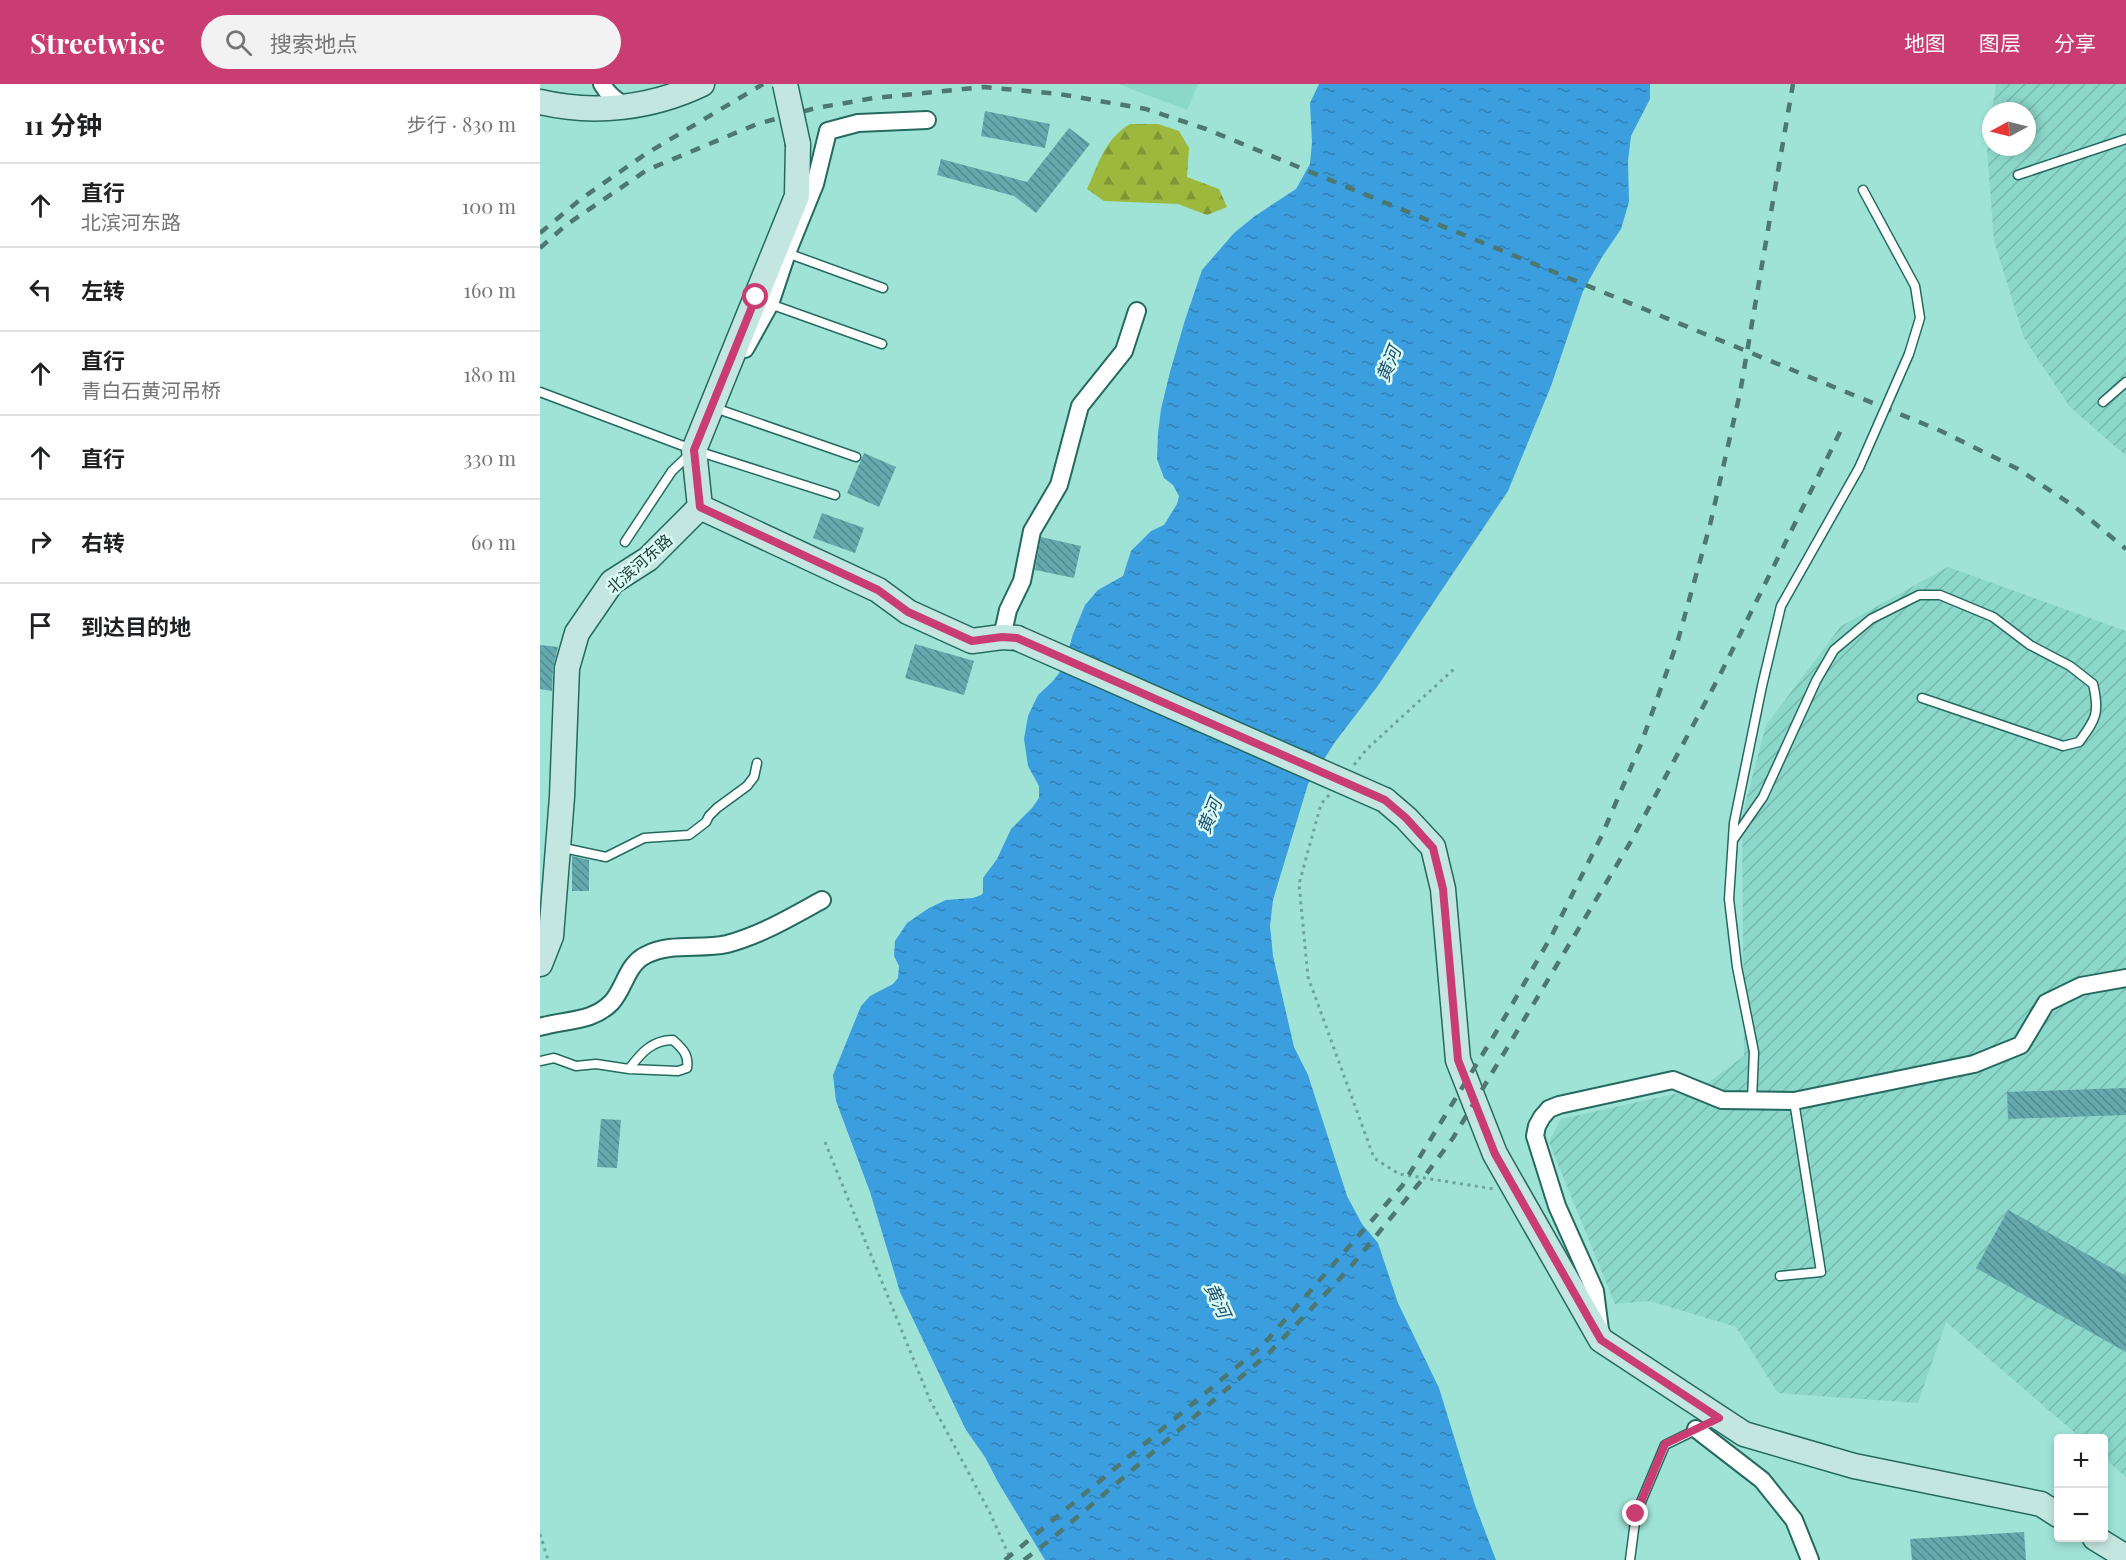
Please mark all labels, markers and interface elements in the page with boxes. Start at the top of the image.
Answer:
search box [201,15,621,69]
text: Streetwise [30,24,165,61]
icon: search [222,26,255,59]
text: 搜索地点 [270,28,358,58]
text: 地图 [1904,28,1946,56]
text: 图层 [1979,28,2021,56]
text: 分享 [2054,28,2096,56]
north arrow [1982,102,2036,156]
text: 11 分钟 [24,107,102,142]
text: 步行 · 830 m [407,110,516,137]
text: 直行 [81,177,125,207]
icon: ahead [24,189,57,222]
text: 100 m [462,192,516,219]
text: 北滨河东路 [81,208,181,235]
icon: left [24,273,57,306]
text: 左转 [81,275,125,305]
text: 160 m [464,276,516,303]
route start [742,283,768,309]
water label: 黄河 [1370,340,1407,385]
text: 直行 [81,345,125,375]
icon: ahead [24,357,57,390]
text: 180 m [463,360,516,387]
text: 青白石黄河吊桥 [81,376,221,403]
icon: ahead [24,441,57,474]
text: 直行 [81,443,125,473]
text: 330 m [463,444,516,471]
icon: right [24,525,57,558]
text: 右转 [81,527,125,557]
text: 60 m [471,528,516,555]
street label: 北滨河东路 [602,529,676,597]
icon: arrive [24,609,57,642]
text: 到达目的地 [81,611,191,641]
water label: 黄河 [1191,792,1228,837]
water label: 黄河 [1200,1279,1238,1324]
map controls [2054,1434,2108,1542]
button: + [2054,1434,2108,1488]
button: − [2054,1488,2108,1542]
route end [1622,1500,1648,1526]

